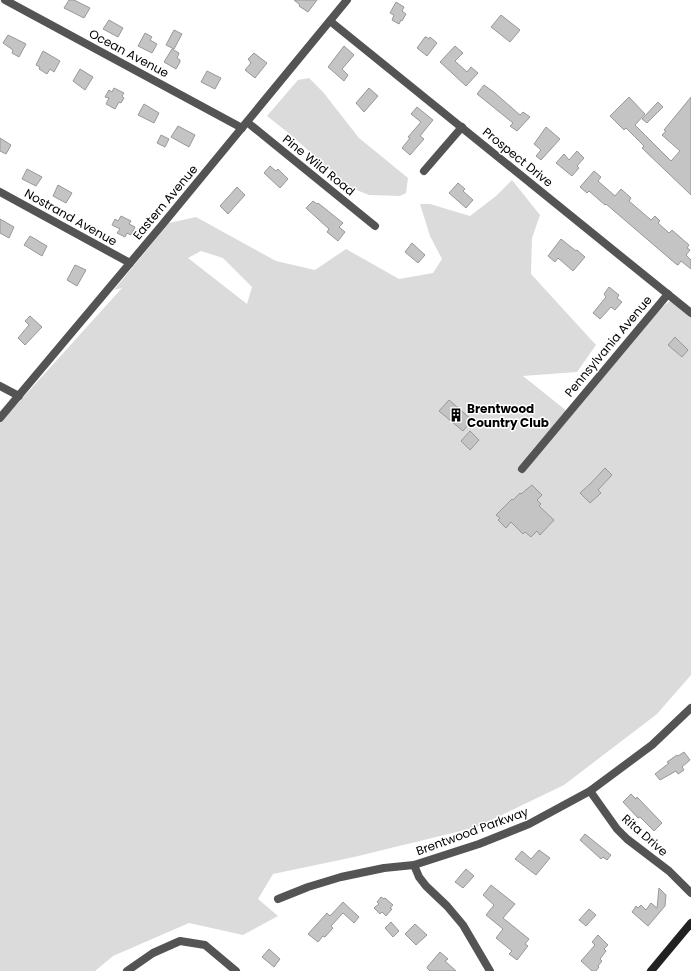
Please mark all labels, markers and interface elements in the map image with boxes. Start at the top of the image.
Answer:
street label: Ocean Avenue [86,25,172,81]
street label: Prospect Drive [479,123,557,191]
street label: Pine Wild Road [279,131,359,199]
street label: Eastern Avenue [129,161,201,243]
street label: Nostrand Avenue [22,184,120,250]
street label: Pennsylvania Avenue [560,292,656,400]
place label: Brentwood Country Club [467,400,549,431]
building icon: Brentwood Country Club [448,407,464,423]
street label: Brentwood Parkway [414,803,531,859]
street label: Rita Drive [618,810,672,860]

